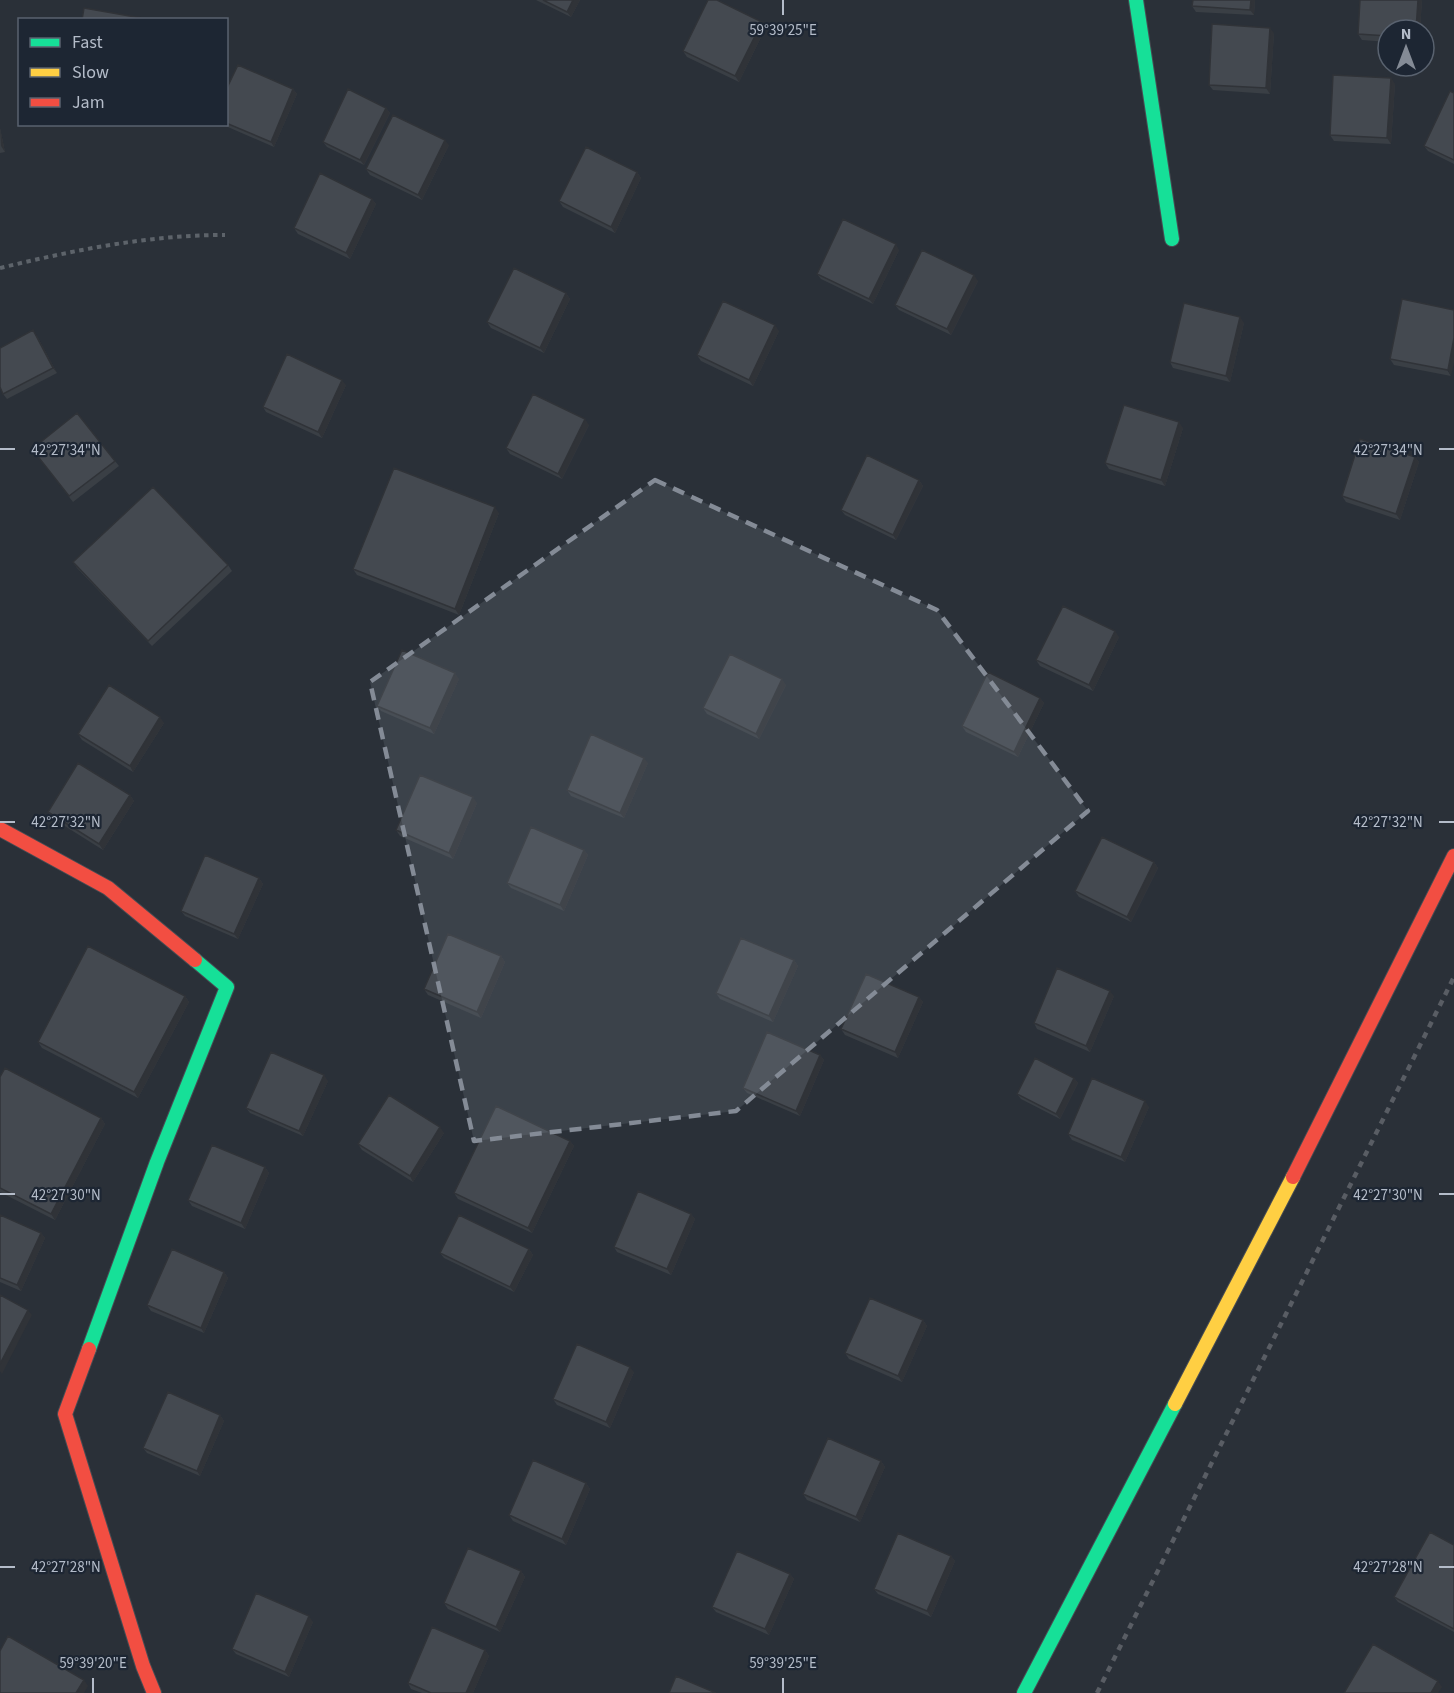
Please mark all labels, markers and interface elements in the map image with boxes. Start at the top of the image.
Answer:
legend [18,18,228,126]
north arrow [1376,18,1436,78]
text: 59°39'25"E [749,20,817,41]
text: N [1401,23,1411,45]
text: Fast [72,30,103,55]
text: Slow [72,60,109,85]
text: Jam [72,90,105,115]
text: 42°27'34"N [31,440,101,461]
text: 42°27'34"N [1353,440,1423,461]
text: 42°27'32"N [31,812,101,833]
text: 42°27'32"N [1353,812,1423,833]
text: 42°27'30"N [31,1185,101,1206]
text: 42°27'30"N [1353,1185,1423,1206]
text: 42°27'28"N [31,1557,101,1578]
text: 42°27'28"N [1353,1557,1423,1578]
text: 59°39'20"E [59,1653,127,1674]
text: 59°39'25"E [749,1653,817,1674]

